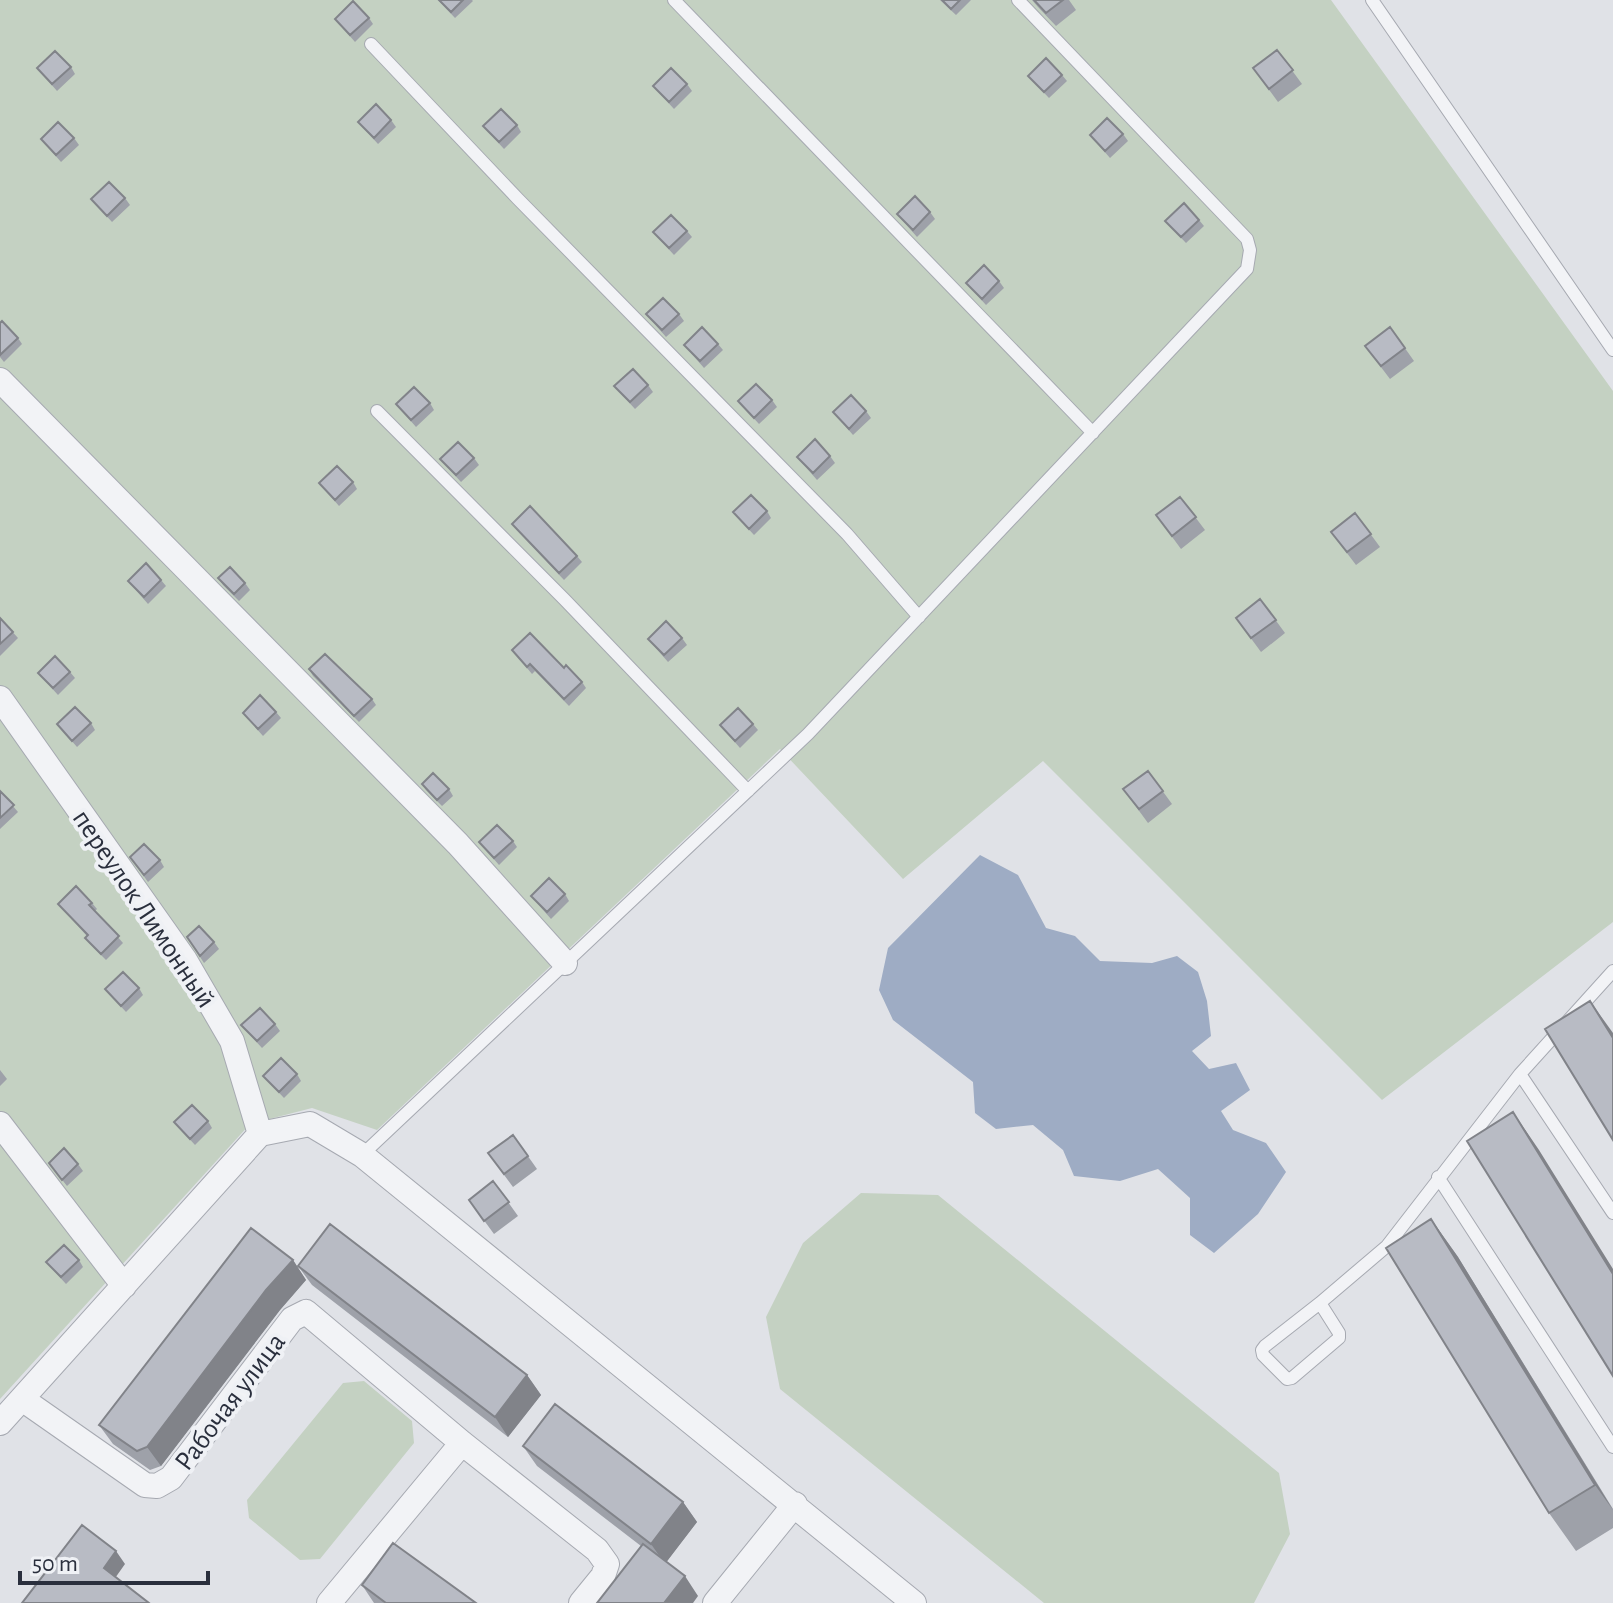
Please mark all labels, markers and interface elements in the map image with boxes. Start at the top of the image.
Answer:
street label: переулок Лимонный [67,805,220,1013]
street label: Рабочая улица [170,1328,291,1476]
scale bar [20,1535,208,1585]
text: 50 m [32,1552,78,1576]

